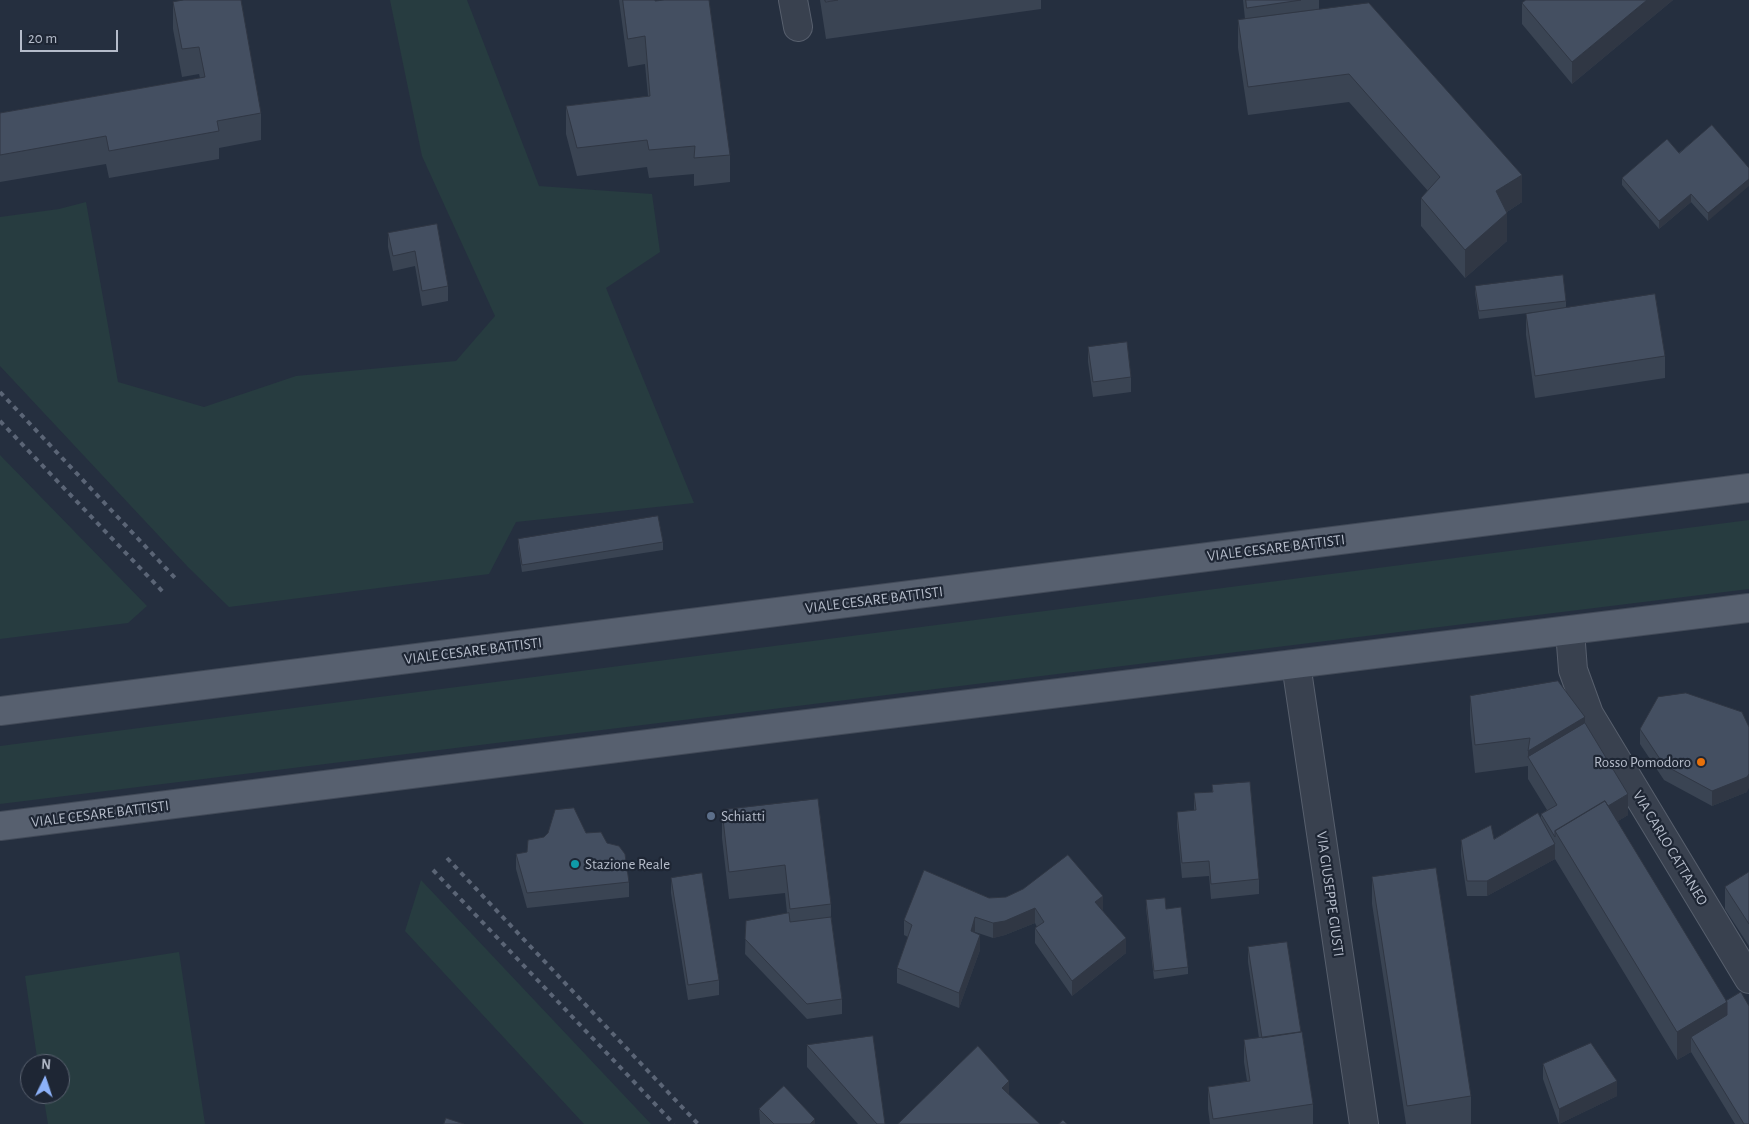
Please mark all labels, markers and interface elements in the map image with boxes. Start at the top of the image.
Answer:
scale bar [22,20,120,52]
text: 20 m [28,31,57,46]
street label: VIALE CESARE BATTISTI [1206,531,1346,565]
street label: VIALE CESARE BATTISTI [804,583,944,617]
street label: VIALE CESARE BATTISTI [403,634,543,668]
place label: Rosso Pomodoro [1594,753,1691,771]
marker: Rosso Pomodoro [1695,756,1707,768]
street label: VIA CARLO CATTANEO [1629,787,1711,909]
street label: VIALE CESARE BATTISTI [30,797,170,831]
place label: Schiatti [721,807,765,825]
marker: Schiatti [705,810,717,822]
street label: VIA GIUSEPPE GIUSTI [1312,830,1348,958]
place label: Stazione Reale [585,855,670,873]
marker: Stazione Reale [569,858,581,870]
north arrow [20,1054,70,1104]
text: N [41,1058,51,1072]

